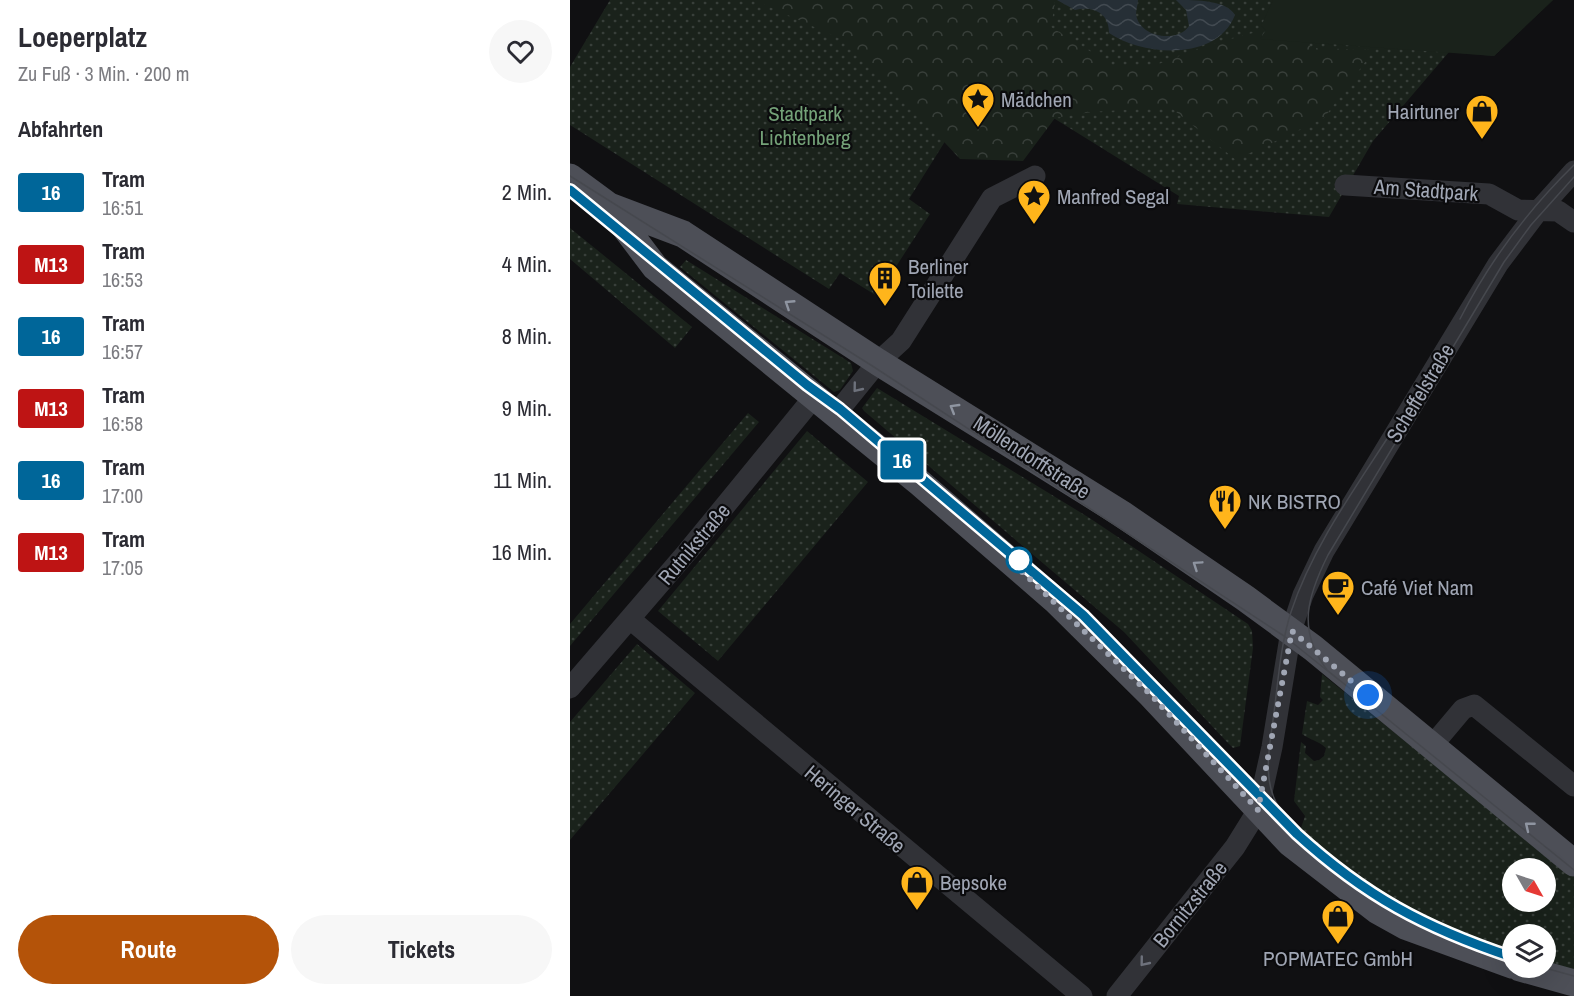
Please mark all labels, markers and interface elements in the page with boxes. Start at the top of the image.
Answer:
text: Loeperplatz [18,18,147,56]
button: heart [489,20,552,83]
text: Zu Fuß · 3 Min. · 200 m [18,60,189,87]
place icon: Mädchen [960,81,996,128]
place label: Mädchen [1001,85,1072,114]
shop icon: Hairtuner [1464,93,1500,140]
place label: Hairtuner [1387,97,1459,126]
park label: Stadtpark Lichtenberg [760,99,851,152]
text: Abfahrten [18,114,103,144]
text: Tram [102,164,145,194]
street label: Am Stadtpark [1372,172,1479,208]
text: 2 Min. [502,177,552,207]
text: 16 [41,178,61,207]
place icon: Manfred Segal [1016,178,1052,225]
place label: Manfred Segal [1057,182,1169,211]
text: 16:51 [102,194,143,221]
text: Tram [102,236,145,266]
text: 4 Min. [502,249,552,279]
text: M13 [34,250,68,279]
place label: Berliner Toilette [908,252,969,305]
building icon: Berliner Toilette [867,260,903,307]
text: 16:53 [102,266,143,293]
one-way arrow [785,300,796,311]
text: Tram [102,308,145,338]
text: 8 Min. [502,321,552,351]
text: 16 [41,322,61,351]
text: 16:57 [102,338,143,365]
street label: Scheffelstraße [1379,338,1461,448]
text: Tram [102,380,145,410]
one-way arrow [853,381,864,392]
text: 9 Min. [502,393,552,423]
text: M13 [34,394,68,423]
one-way arrow [950,403,960,415]
street label: Möllendorffstraße [968,408,1096,506]
text: 16:58 [102,410,143,437]
line badge: 16 [875,440,929,480]
text: 16 [892,446,912,475]
text: Tram [102,452,145,482]
text: 11 Min. [493,465,552,495]
text: 16 [41,466,61,495]
text: 17:00 [102,482,143,509]
restaurant icon: NK BISTRO [1207,483,1243,530]
place label: NK BISTRO [1248,487,1341,516]
street label: Rutnikstraße [651,497,737,591]
text: Tram [102,524,145,554]
text: 16 Min. [492,537,552,567]
text: M13 [34,538,68,567]
unlabelled marker [1006,547,1032,573]
text: 17:05 [102,554,143,581]
one-way arrow [1193,561,1204,572]
cafe icon: Café Viet Nam [1320,569,1356,616]
place label: Café Viet Nam [1361,573,1474,602]
your location [1353,680,1383,710]
street label: Heringer Straße [798,758,912,860]
one-way arrow [1524,823,1535,834]
street label: Bornitzstraße [1146,855,1234,953]
north arrow [1502,858,1556,912]
map controls [1502,858,1556,978]
shop icon: Bepsoke [899,864,935,911]
place label: Bepsoke [940,868,1007,897]
shop icon: POPMATEC GmbH [1320,898,1356,945]
button: Route [18,915,279,984]
button: Tickets [291,915,552,984]
button: layers [1502,924,1556,978]
place label: POPMATEC GmbH [1263,944,1413,973]
one-way arrow [1141,955,1152,966]

